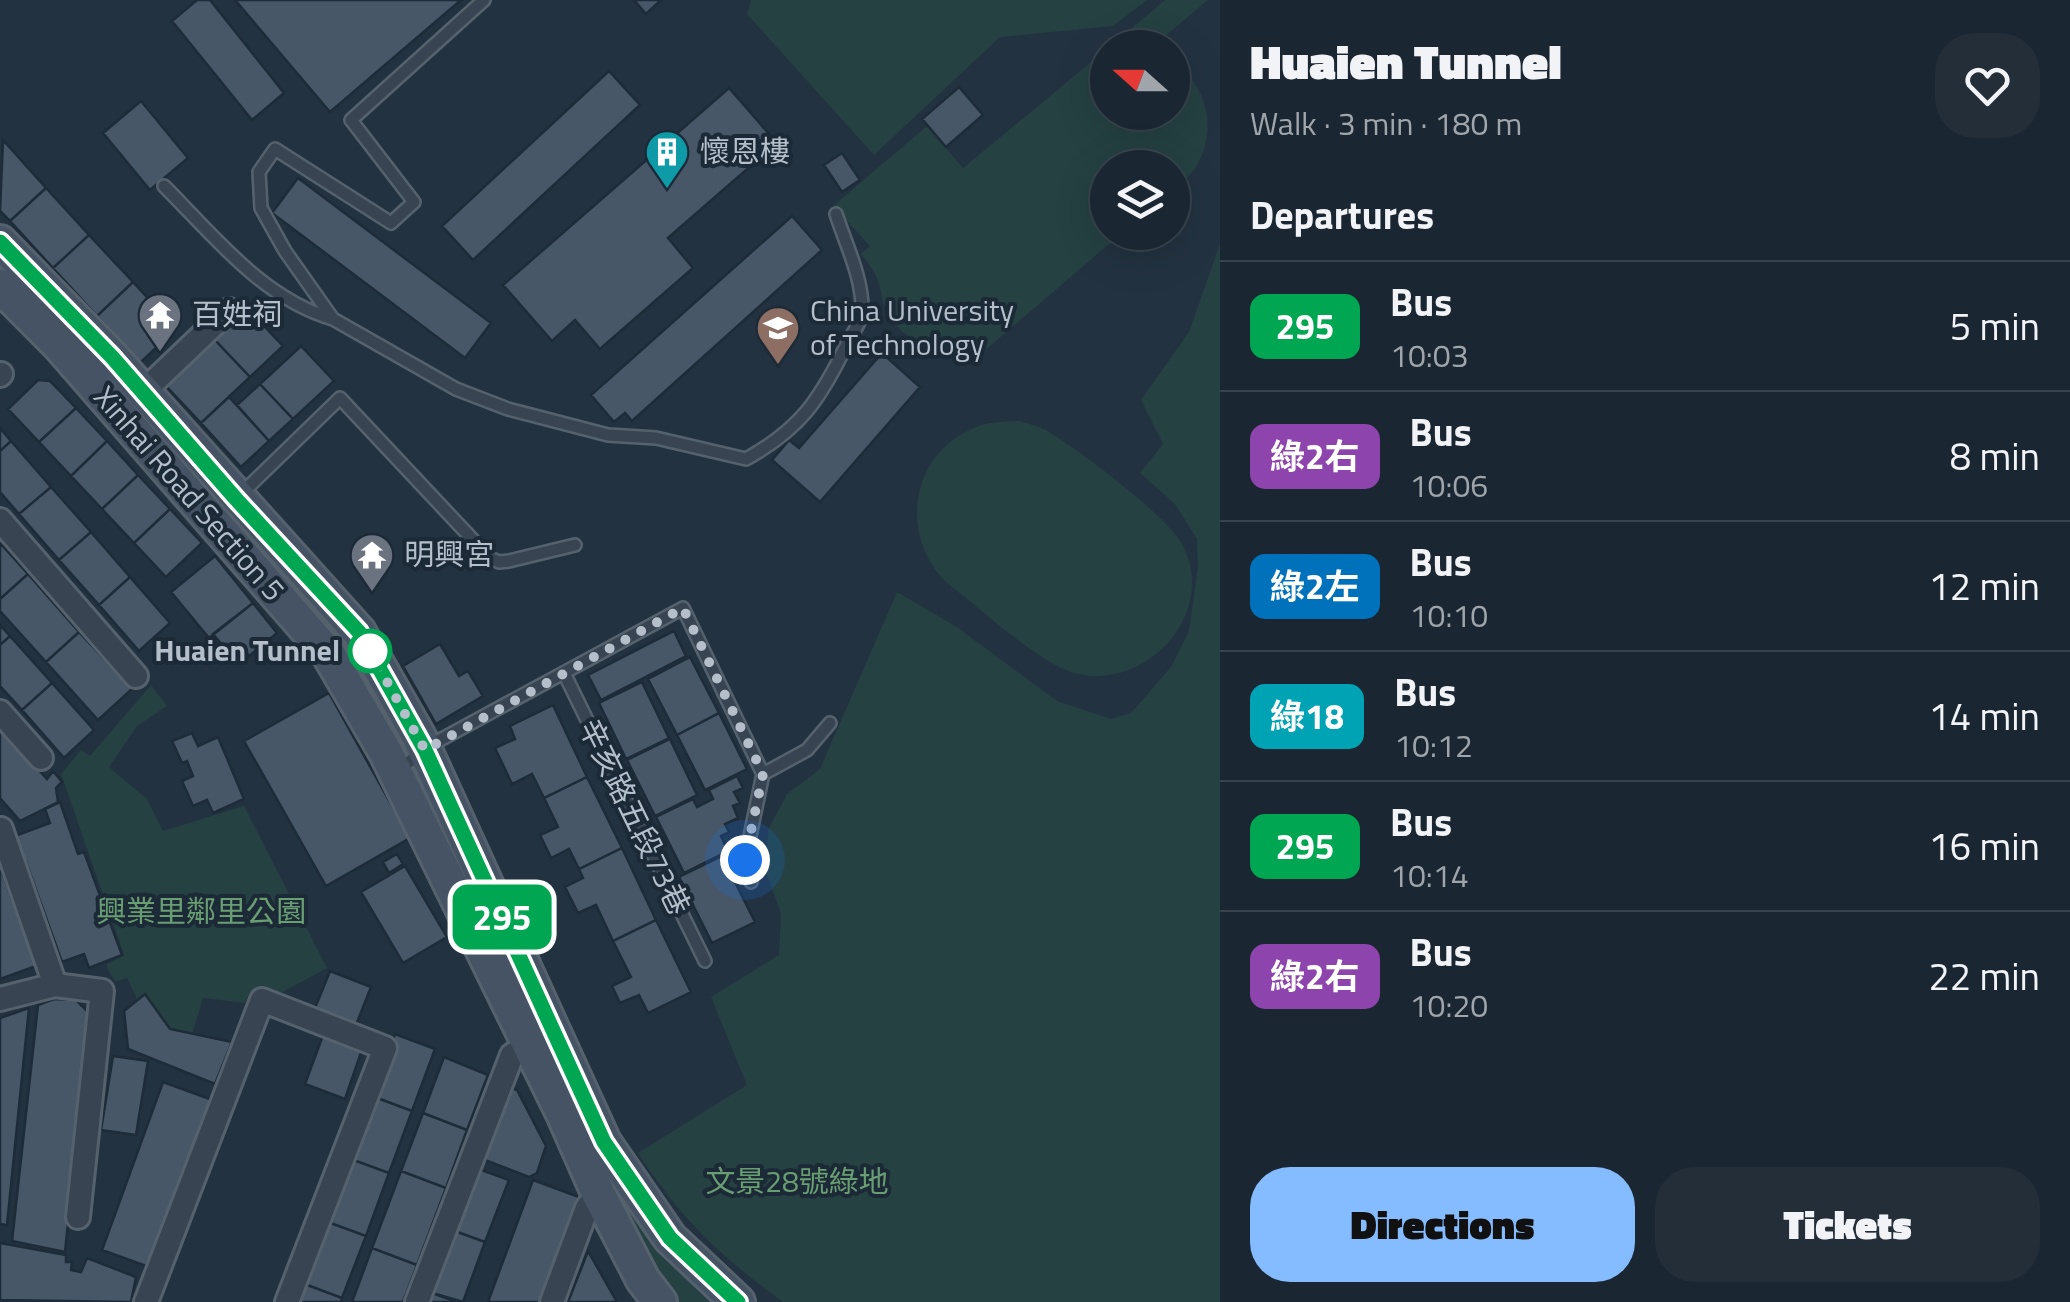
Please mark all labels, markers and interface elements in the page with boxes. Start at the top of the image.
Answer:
text: Huaien Tunnel [1250,25,1562,98]
north arrow [1090,30,1190,130]
map controls [1090,30,1190,250]
button: heart [1935,33,2040,138]
text: Walk · 3 min · 180 m [1250,99,1522,147]
place label: 懷恩樓 [700,128,790,174]
building icon: 懷恩樓 [644,129,690,190]
button: layers [1090,150,1190,250]
text: Departures [1250,186,1434,244]
text: Bus [1390,273,1452,331]
place label: China University of Technology [810,287,1014,367]
place label: 百姓祠 [192,291,282,337]
temple icon: 百姓祠 [137,292,183,353]
text: 5 min [1950,297,2040,355]
text: 295 [1276,299,1334,353]
school or university icon: China University of Technology [755,305,801,366]
text: 10:03 [1390,331,1469,379]
street label: Xinhai Road Section 5 [83,376,296,611]
text: Bus [1410,403,1472,461]
text: 8 min [1950,427,2040,485]
text: 綠2右 [1270,429,1360,483]
text: 10:06 [1410,461,1488,509]
place label: 明興宮 [404,531,494,577]
temple icon: 明興宮 [349,532,395,593]
text: Bus [1410,533,1472,591]
text: 12 min [1929,557,2040,615]
text: 綠2左 [1270,559,1360,613]
text: 10:10 [1410,591,1488,639]
place label: Huaien Tunnel [154,627,340,673]
marker: Huaien Tunnel [349,630,391,672]
text: Bus [1394,663,1456,721]
text: 14 min [1929,687,2040,745]
text: 綠18 [1270,689,1344,743]
street label: 辛亥路五段73巷 [567,710,702,923]
text: 10:12 [1394,721,1473,769]
text: Bus [1390,793,1452,851]
text: 16 min [1929,817,2040,875]
text: 295 [1276,819,1334,873]
your location [720,835,770,885]
text: 10:14 [1390,851,1469,899]
line badge: 295 [444,884,560,950]
park label: 興業里鄰里公園 [96,888,306,934]
text: 295 [473,890,531,944]
text: Bus [1410,923,1472,981]
text: 22 min [1929,947,2040,1005]
text: 綠2右 [1270,949,1360,1003]
text: 10:20 [1410,981,1488,1029]
park label: 文景28號綠地 [705,1158,889,1204]
button: Directions [1250,1167,1635,1282]
button: Tickets [1655,1167,2040,1282]

